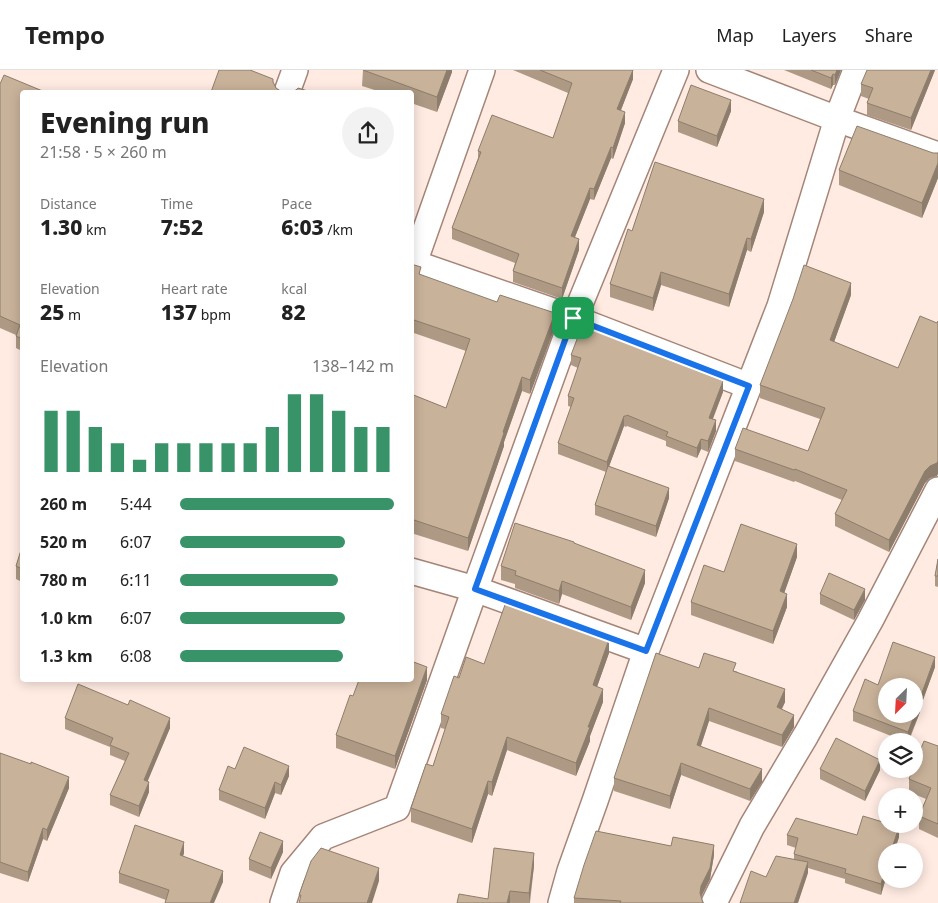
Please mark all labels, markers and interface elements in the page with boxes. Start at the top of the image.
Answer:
text: Tempo [25,18,105,51]
text: Map [716,23,754,47]
text: Layers [782,23,837,47]
text: Share [865,23,913,47]
text: Evening run [40,103,209,141]
button: share [342,107,394,159]
text: 21:58 · 5 × 260 m [40,141,167,163]
text: Distance [40,194,97,213]
text: Time [161,194,193,213]
text: Pace [281,194,312,213]
text: 1.30 [40,213,82,241]
text: 7:52 [161,213,203,241]
text: 6:03 [281,213,324,241]
text: km [82,220,107,239]
text: /km [324,220,353,239]
text: Elevation [40,279,100,298]
text: Heart rate [161,279,228,298]
text: kcal [281,279,307,298]
pin [552,297,594,339]
text: 25 [40,298,64,326]
text: 137 [161,298,197,326]
text: 82 [281,298,306,326]
icon: arrive [559,304,587,332]
text: m [64,305,81,324]
text: bpm [197,305,231,324]
text: Elevation [40,355,108,377]
text: 138–142 m [312,355,394,377]
text: 260 m [40,493,87,515]
text: 5:44 [120,493,152,515]
text: 520 m [40,531,87,553]
text: 6:07 [120,531,152,553]
text: 780 m [40,569,87,591]
text: 6:11 [120,569,152,591]
text: 1.0 km [40,607,92,629]
text: 6:07 [120,607,152,629]
text: 1.3 km [40,645,92,667]
text: 6:08 [120,645,152,667]
north arrow [878,678,922,722]
map controls [878,678,923,888]
button: layers [878,733,923,778]
button: + [878,788,923,833]
button: − [878,843,923,888]

